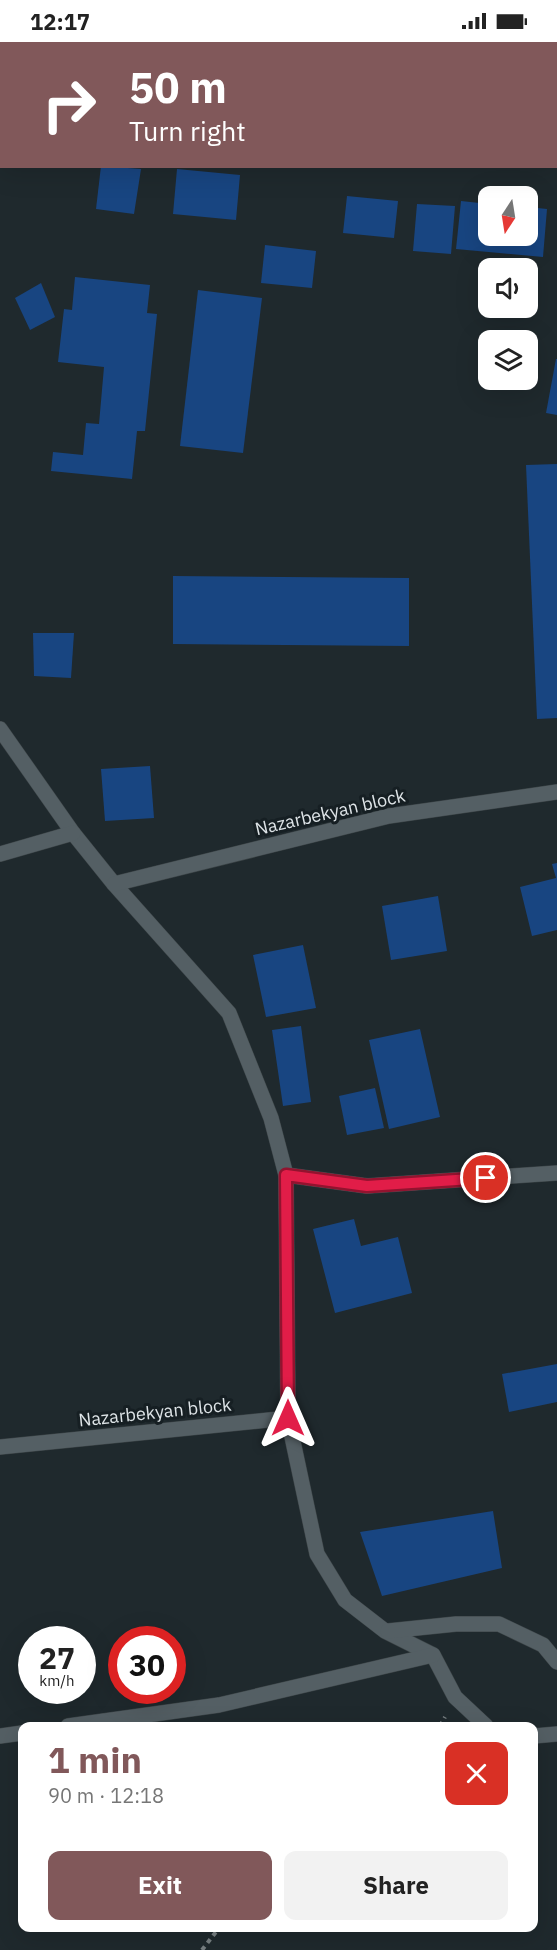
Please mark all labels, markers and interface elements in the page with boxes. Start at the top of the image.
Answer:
text: 12:17 [30,7,90,36]
text: 50 m [129,60,227,115]
icon: right [30,66,108,144]
text: Turn right [129,113,246,148]
north arrow [478,186,538,246]
map controls [478,186,538,390]
button: sound [478,258,538,318]
button: layers [478,330,538,390]
street label: Nazarbekyan block [253,783,408,840]
pin [460,1152,511,1203]
icon: arrive [469,1161,502,1194]
position arrow [256,1386,320,1450]
street label: Nazarbekyan block [77,1392,233,1431]
speed limit sign: 30 [108,1626,186,1704]
text: 27 [39,1638,75,1677]
text: km/h [39,1671,75,1690]
text: 1 min [48,1736,142,1783]
button: close [445,1742,508,1805]
text: 90 m · 12:18 [48,1782,164,1809]
button: Exit [48,1851,272,1920]
button: Share [284,1851,508,1920]

